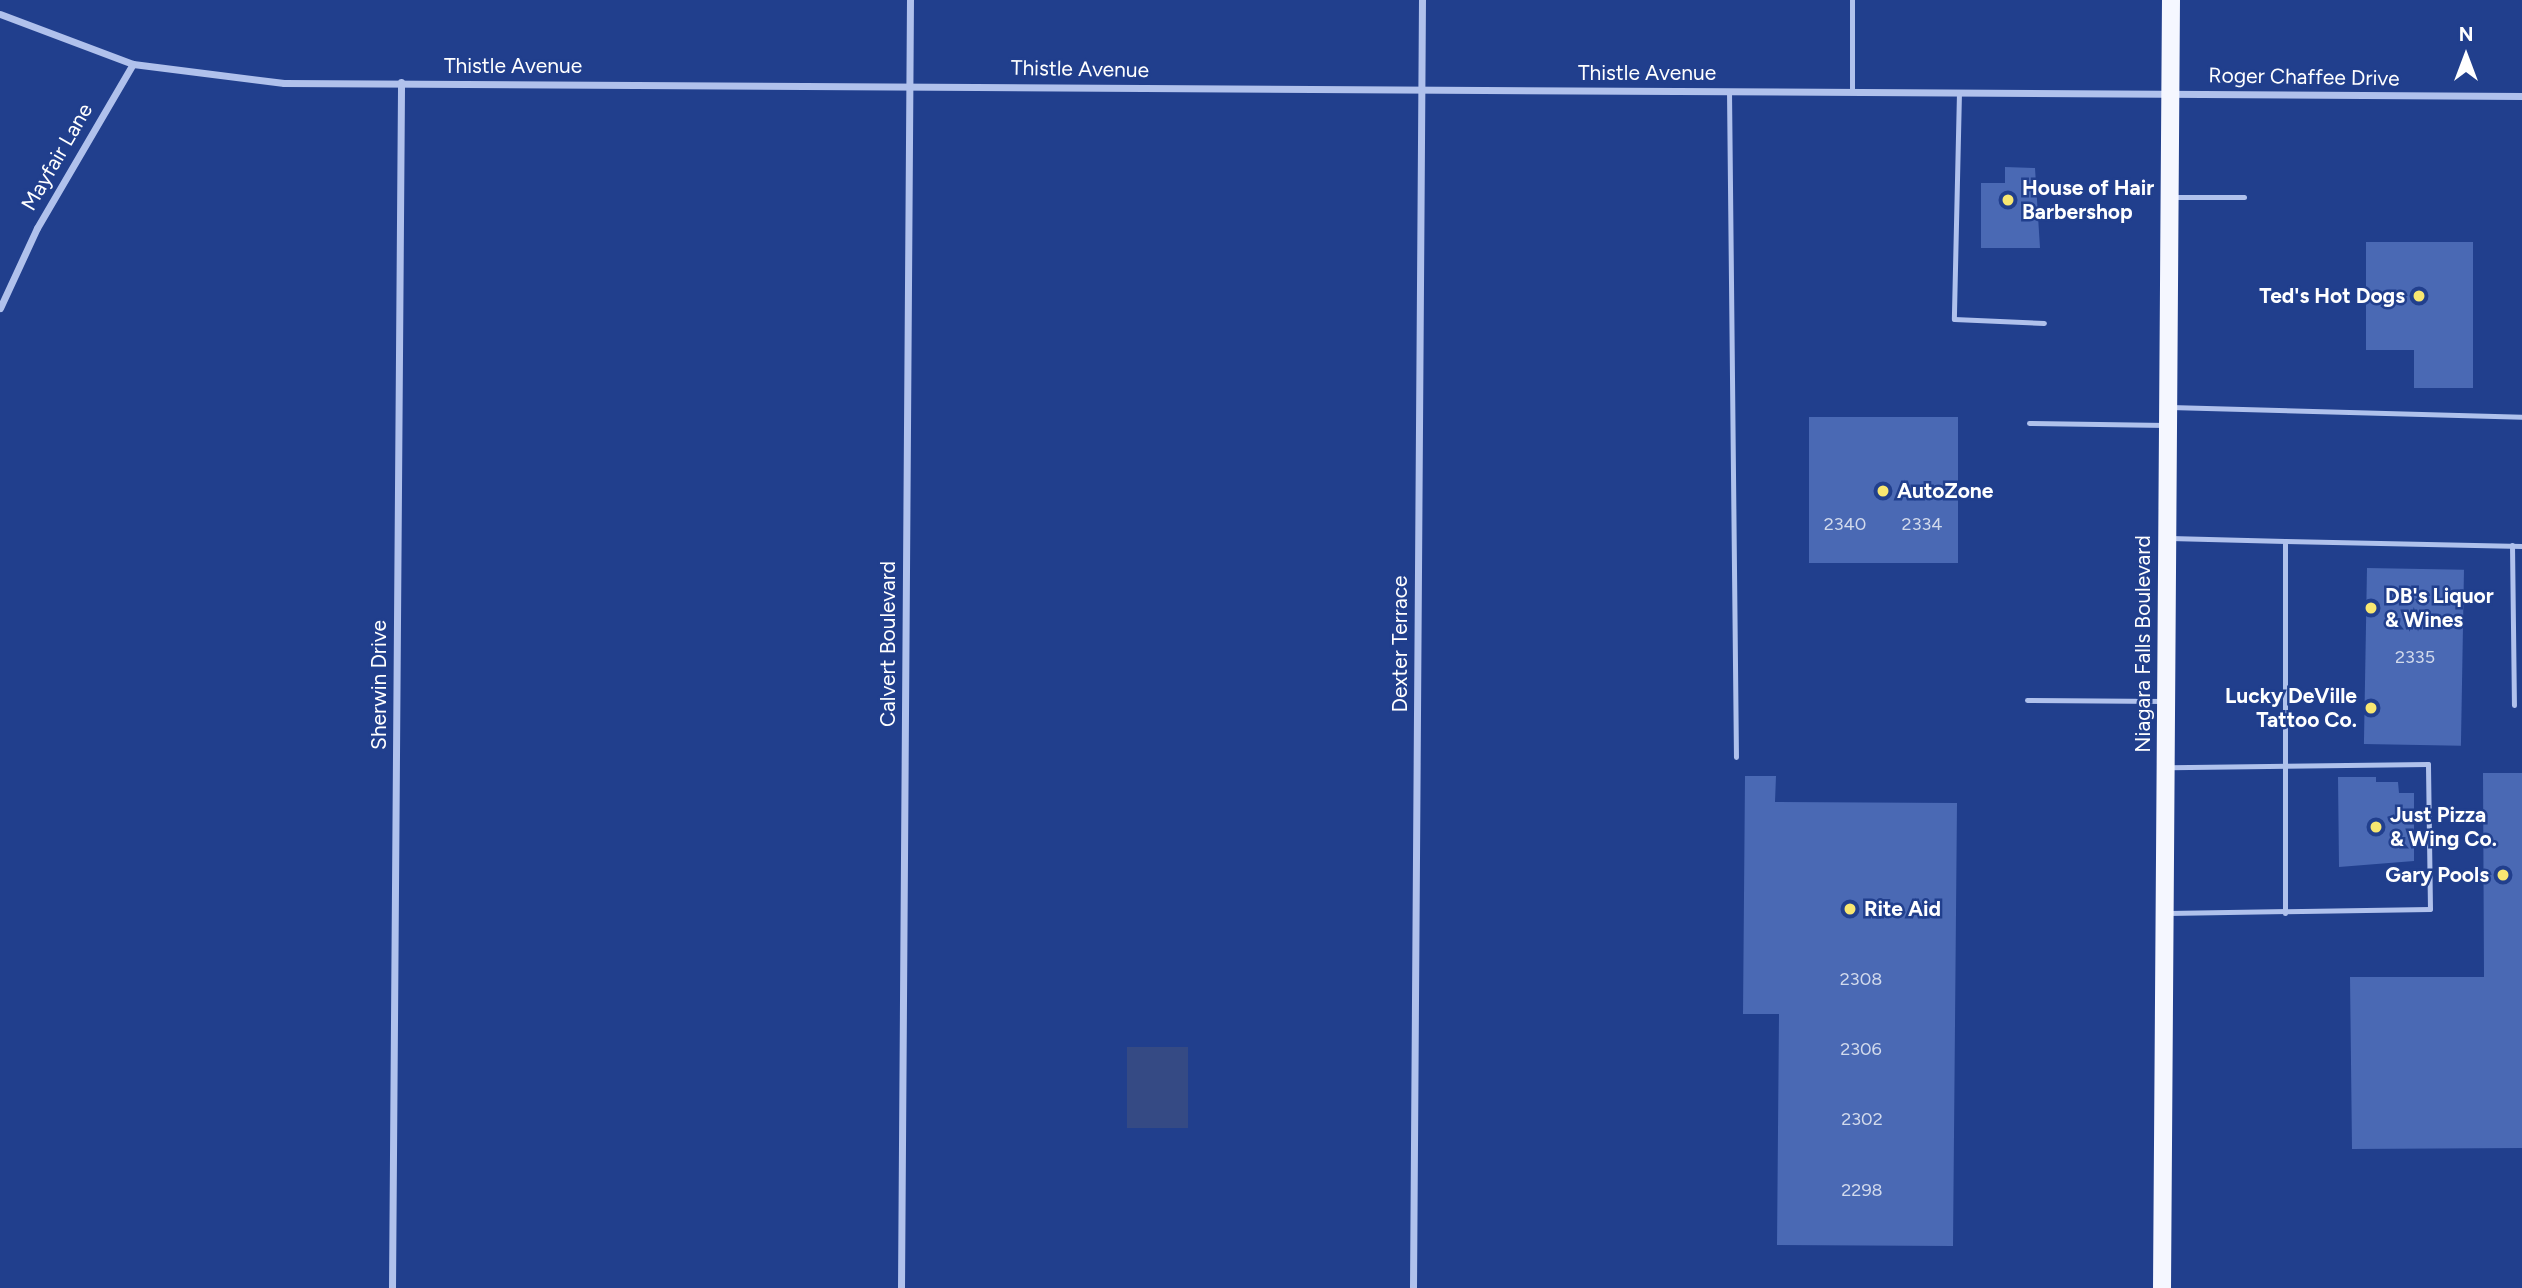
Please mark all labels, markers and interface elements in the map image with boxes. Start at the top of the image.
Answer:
north arrow [2431,21,2501,91]
text: N [2459,23,2473,46]
street label: Thistle Avenue [444,53,582,79]
street label: Thistle Avenue [1011,55,1149,83]
street label: Thistle Avenue [1578,60,1716,86]
street label: Roger Chaffee Drive [2208,63,2400,91]
street label: Mayfair Lane [16,99,98,215]
place label: House of Hair Barbershop [2022,175,2154,225]
marker: House of Hair Barbershop [2000,192,2016,208]
place label: Ted's Hot Dogs [2259,283,2405,309]
marker: Ted's Hot Dogs [2411,288,2427,304]
place label: AutoZone [1897,478,1993,504]
marker: AutoZone [1875,483,1891,499]
house number: 2340 [1824,513,1866,535]
house number: 2334 [1902,513,1942,535]
street label: Niagara Falls Boulevard [2130,535,2156,753]
street label: Calvert Boulevard [875,561,901,727]
street label: Dexter Terrace [1387,576,1413,712]
place label: DB's Liquor & Wines [2385,583,2494,633]
marker: DB's Liquor & Wines [2363,600,2379,616]
street label: Sherwin Drive [366,620,392,750]
house number: 2335 [2395,646,2435,668]
place label: Lucky DeVille Tattoo Co. [2225,683,2357,733]
marker: Lucky DeVille Tattoo Co. [2363,700,2379,716]
place label: Just Pizza & Wing Co. [2390,802,2497,852]
marker: Just Pizza & Wing Co. [2368,819,2384,835]
place label: Gary Pools [2385,862,2489,888]
marker: Gary Pools [2495,867,2511,883]
place label: Rite Aid [1864,896,1941,922]
marker: Rite Aid [1842,901,1858,917]
house number: 2308 [1840,968,1882,990]
house number: 2306 [1840,1038,1882,1060]
house number: 2302 [1841,1108,1883,1130]
house number: 2298 [1841,1179,1883,1201]

